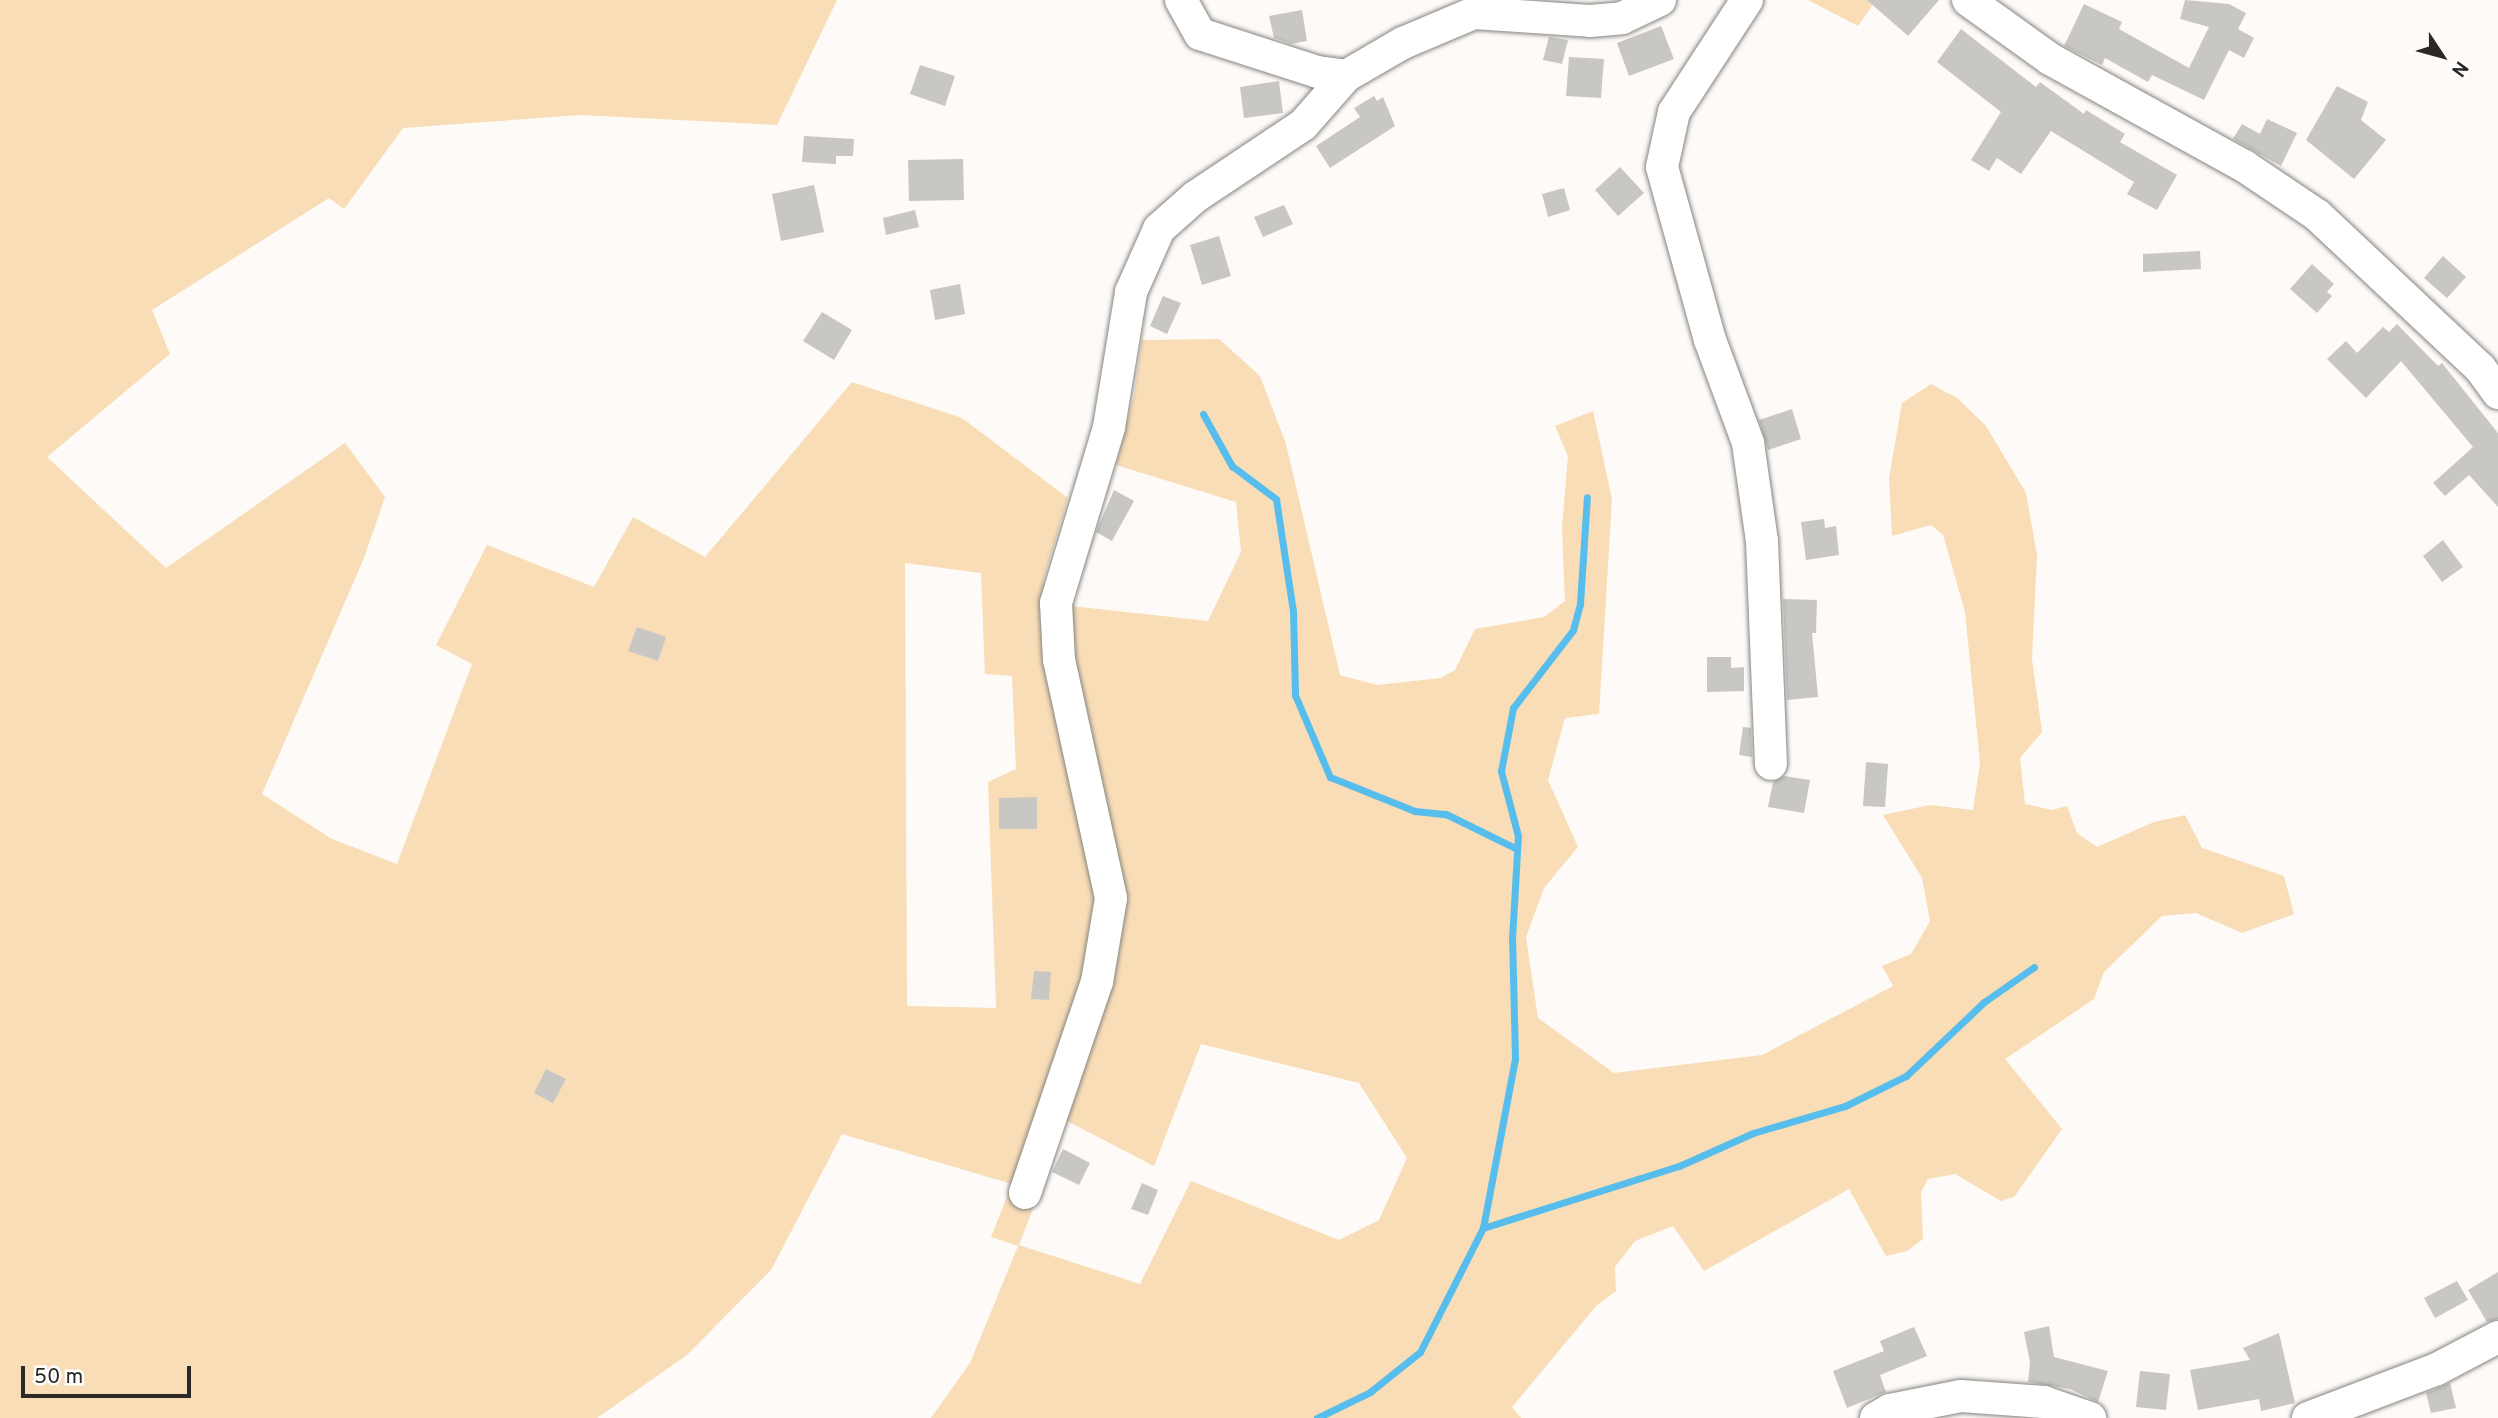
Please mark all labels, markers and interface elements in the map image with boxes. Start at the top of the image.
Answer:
north arrow [2407,21,2477,91]
text: N [2445,56,2473,81]
scale bar [24,1352,194,1396]
text: 50 m [34,1364,83,1391]

